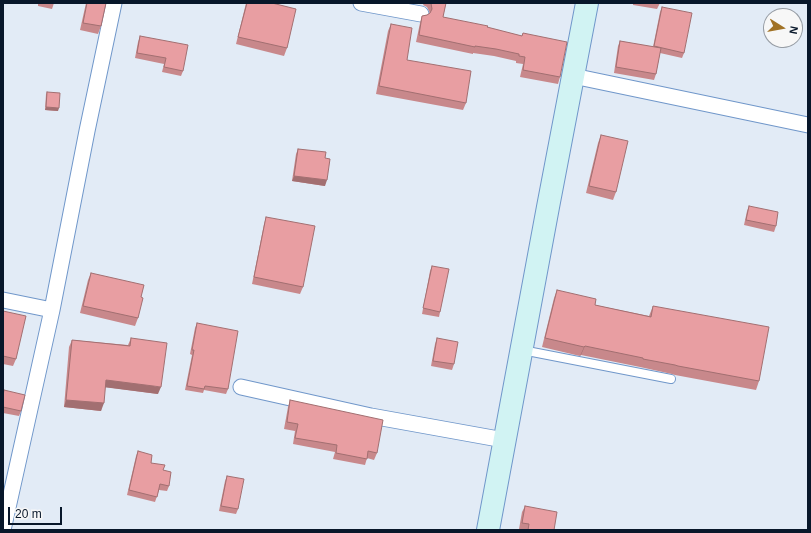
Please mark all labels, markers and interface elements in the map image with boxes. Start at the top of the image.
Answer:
north arrow [763,8,803,48]
text: N [787,25,800,35]
scale bar [10,499,64,525]
text: 20 m [15,507,42,521]

